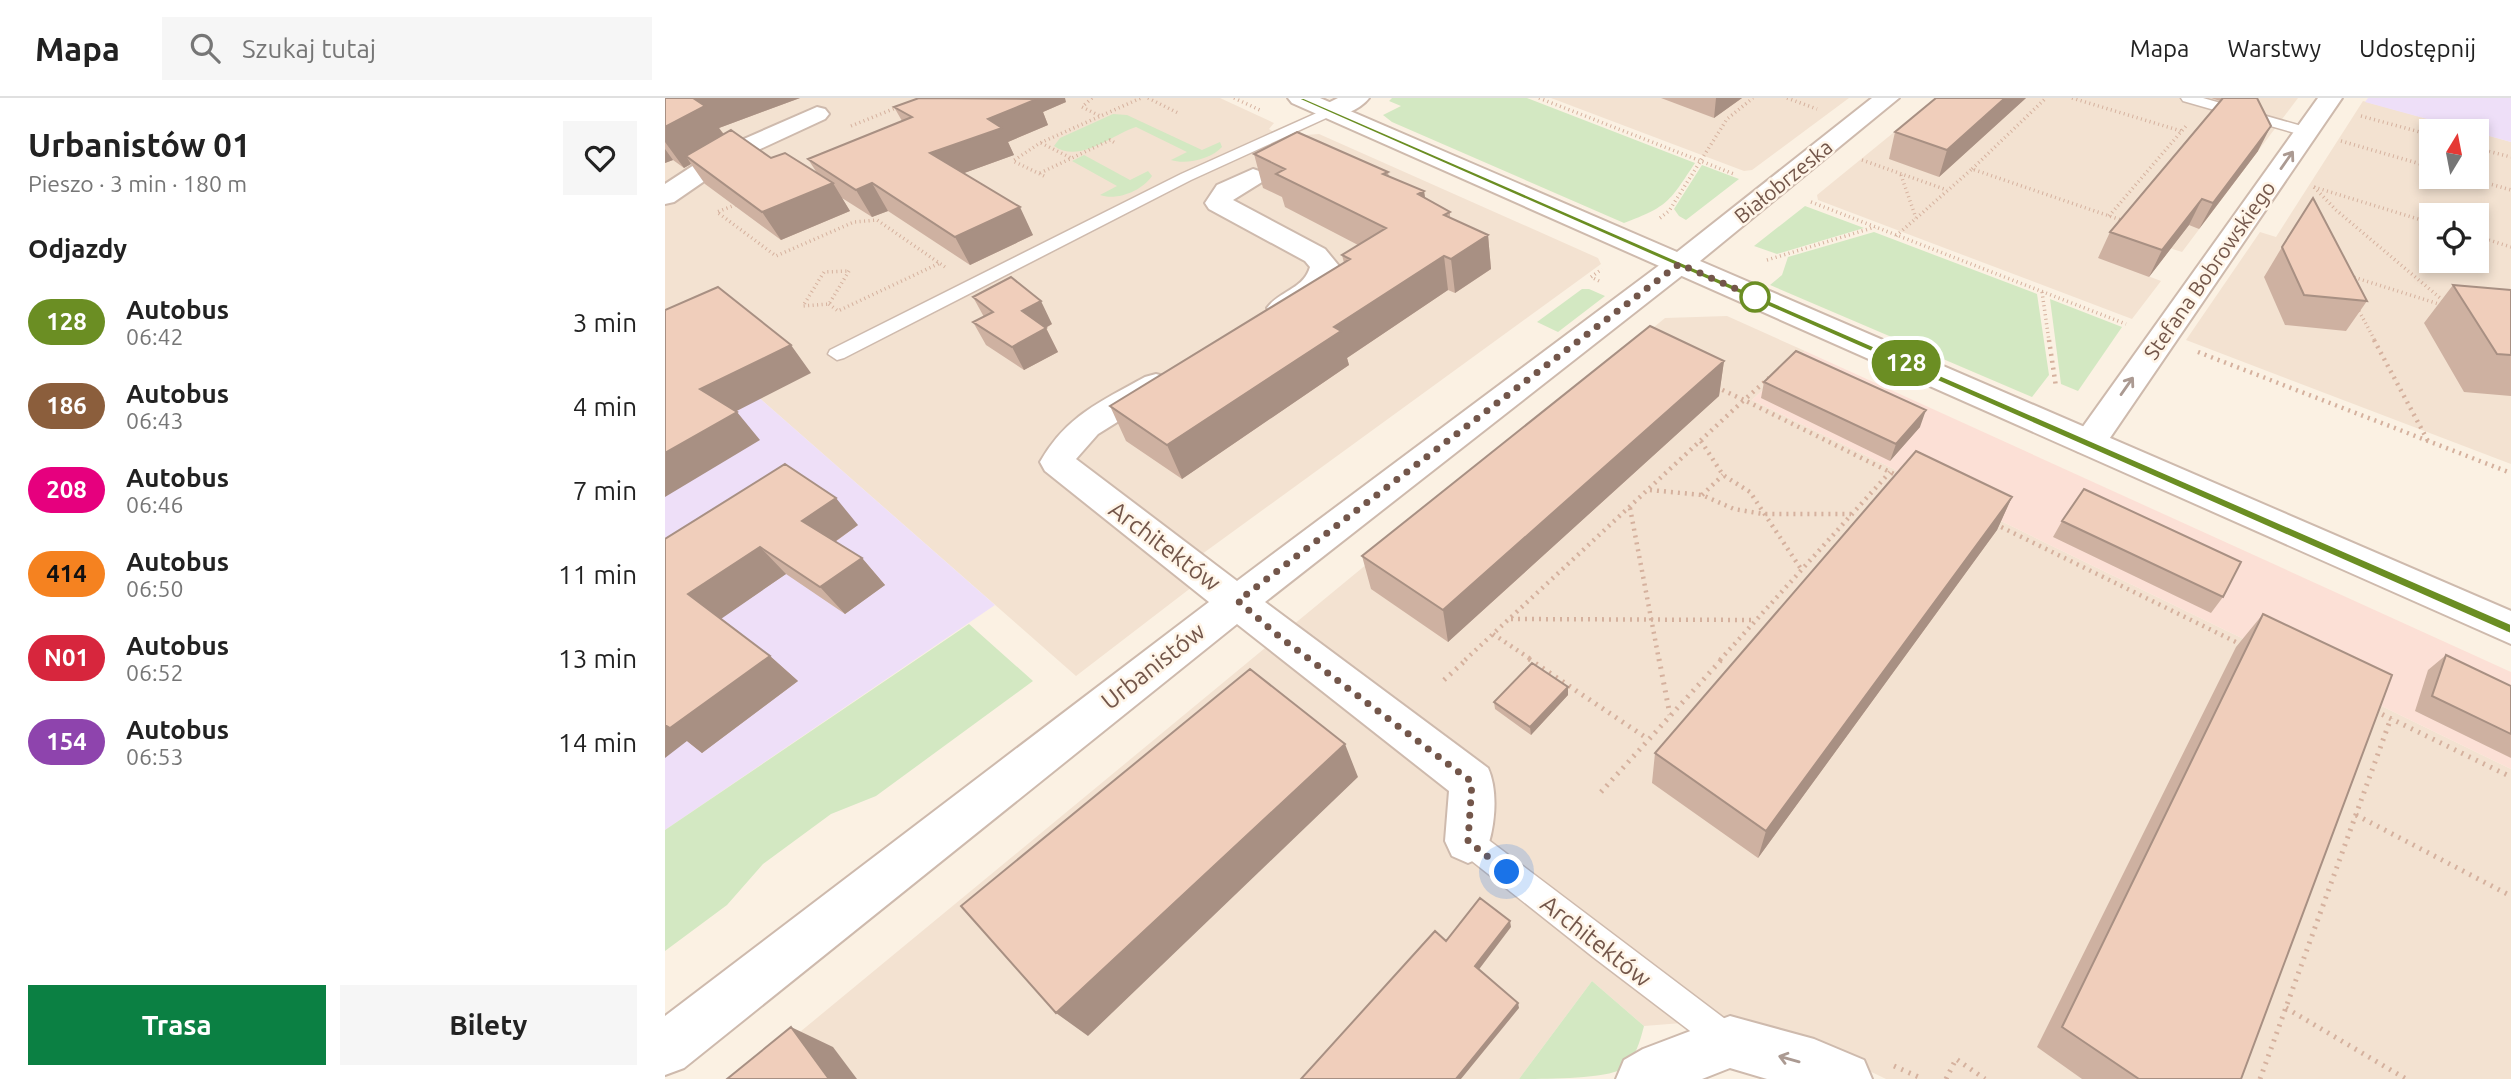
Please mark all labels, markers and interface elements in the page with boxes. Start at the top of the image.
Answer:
search box [162,17,652,80]
icon: search [186,29,224,67]
text: Mapa [35,30,120,67]
text: Szukaj tutaj [242,34,376,63]
text: Mapa [2130,35,2189,62]
text: Warstwy [2227,35,2321,62]
text: Udostępnij [2359,35,2476,62]
north arrow [2419,119,2489,189]
map controls [2419,119,2489,273]
button: heart [563,121,637,195]
text: Urbanistów 01 [28,126,251,163]
street label: Białobrzeska [1729,134,1837,228]
one-way arrow [2279,151,2294,170]
text: Pieszo · 3 min · 180 m [28,171,247,196]
street label: Stefana Bobrowskiego [2138,176,2280,364]
button: locate [2419,203,2489,273]
text: Odjazdy [28,234,127,263]
unlabelled marker [1740,282,1770,312]
text: Autobus [126,295,229,324]
text: 128 [46,308,87,335]
text: 3 min [573,308,637,337]
text: 06:42 [126,324,184,349]
line badge: 128 [1866,340,1946,386]
text: 128 [1886,349,1926,376]
one-way arrow [2120,377,2134,396]
text: Autobus [126,379,229,408]
text: 186 [46,392,87,419]
text: 4 min [573,392,637,421]
text: 06:43 [126,408,184,433]
text: Autobus [126,463,229,492]
text: 208 [46,476,87,503]
text: 7 min [573,476,637,505]
text: 06:46 [126,492,184,517]
street label: Architektów [1104,495,1226,597]
text: Autobus [126,547,229,576]
text: 414 [46,560,87,587]
text: 11 min [558,560,637,589]
text: 06:50 [126,576,184,601]
street label: Urbanistów [1096,617,1210,715]
text: Autobus [126,631,229,660]
text: N01 [44,644,89,671]
text: 13 min [558,644,637,673]
text: 06:52 [126,660,184,685]
text: Autobus [126,715,229,744]
text: 154 [46,728,87,755]
text: 14 min [558,728,637,757]
text: 06:53 [126,744,184,769]
your location [1489,854,1524,889]
street label: Architektów [1536,890,1657,993]
button: Trasa [28,985,326,1065]
button: Bilety [340,985,637,1065]
one-way arrow [1778,1051,1800,1064]

